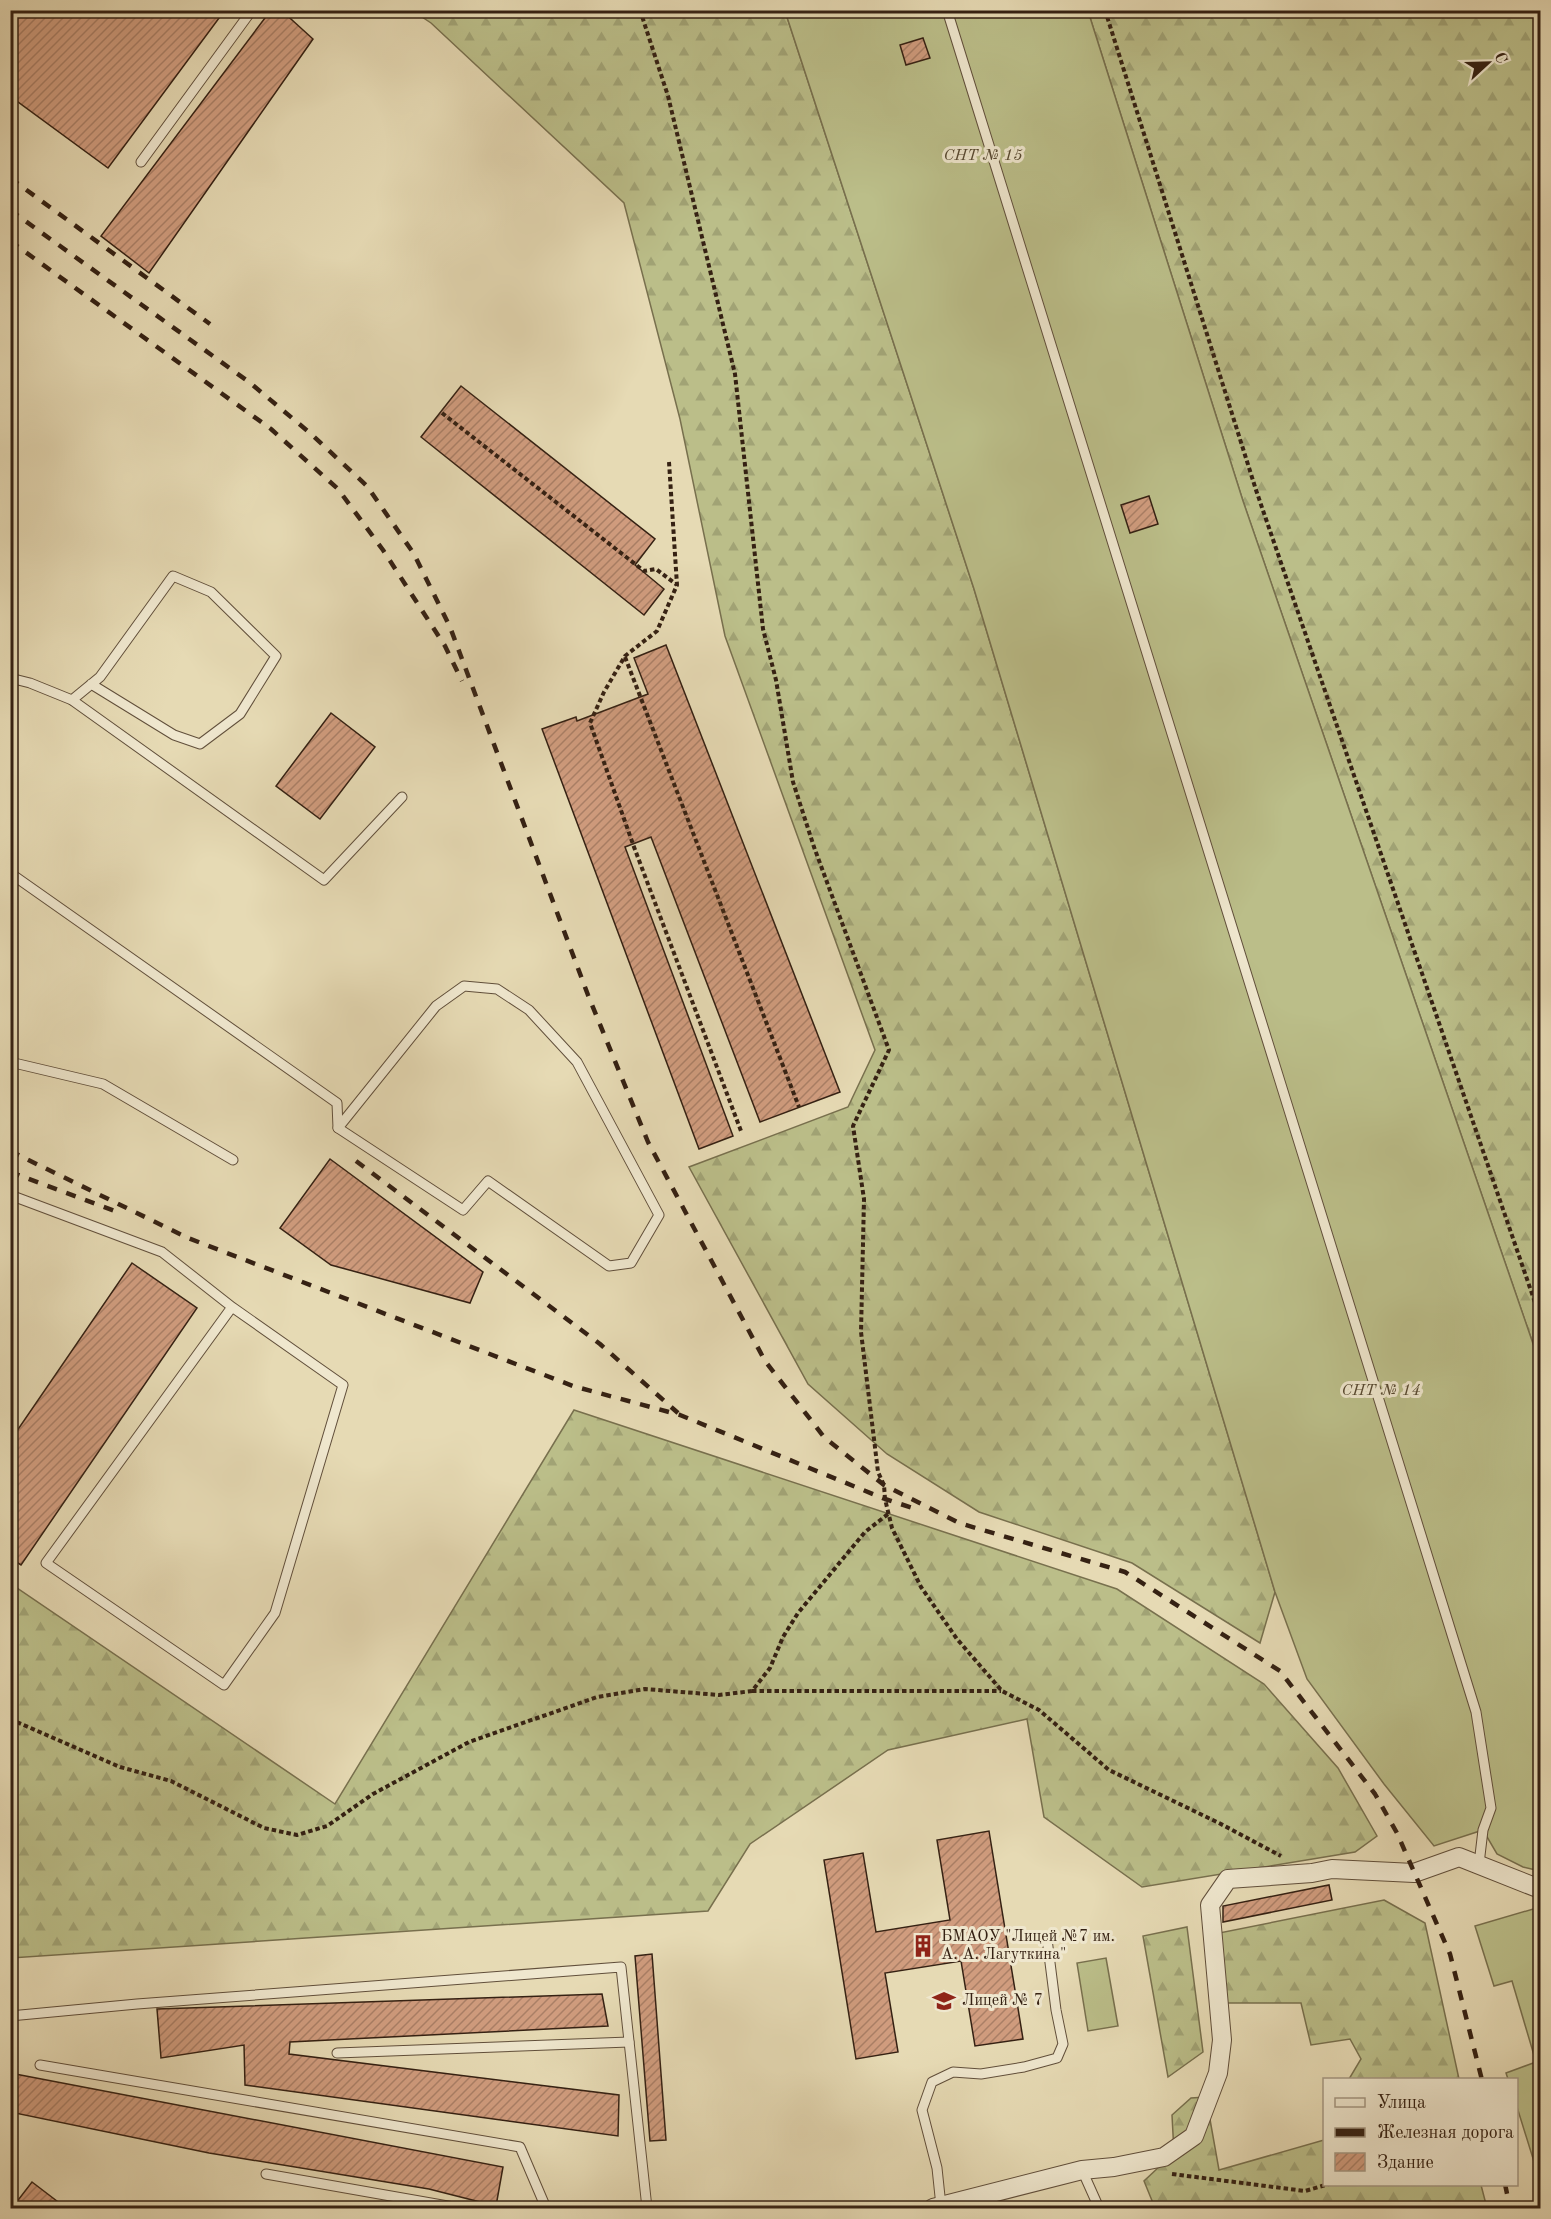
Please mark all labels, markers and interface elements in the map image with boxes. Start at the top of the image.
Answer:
north arrow [1458,33,1518,93]
text: С [1491,50,1509,66]
park label: СНТ № 15 [943,148,1023,164]
park label: СНТ № 14 [1341,1383,1421,1399]
place label: БМАОУ "Лицей №7 им. А. А. Лагуткина" [941,1929,1115,1963]
building icon: БМАОУ "Лицей №7 им. А. А. Лагуткина" [910,1933,936,1959]
school or university icon: Лицей № 7 [931,1988,957,2014]
place label: Лицей № 7 [962,1993,1043,2009]
legend [1323,2078,1518,2186]
text: Улица [1377,2094,1426,2112]
text: Железная дорога [1377,2124,1514,2142]
text: Здание [1377,2154,1434,2172]

